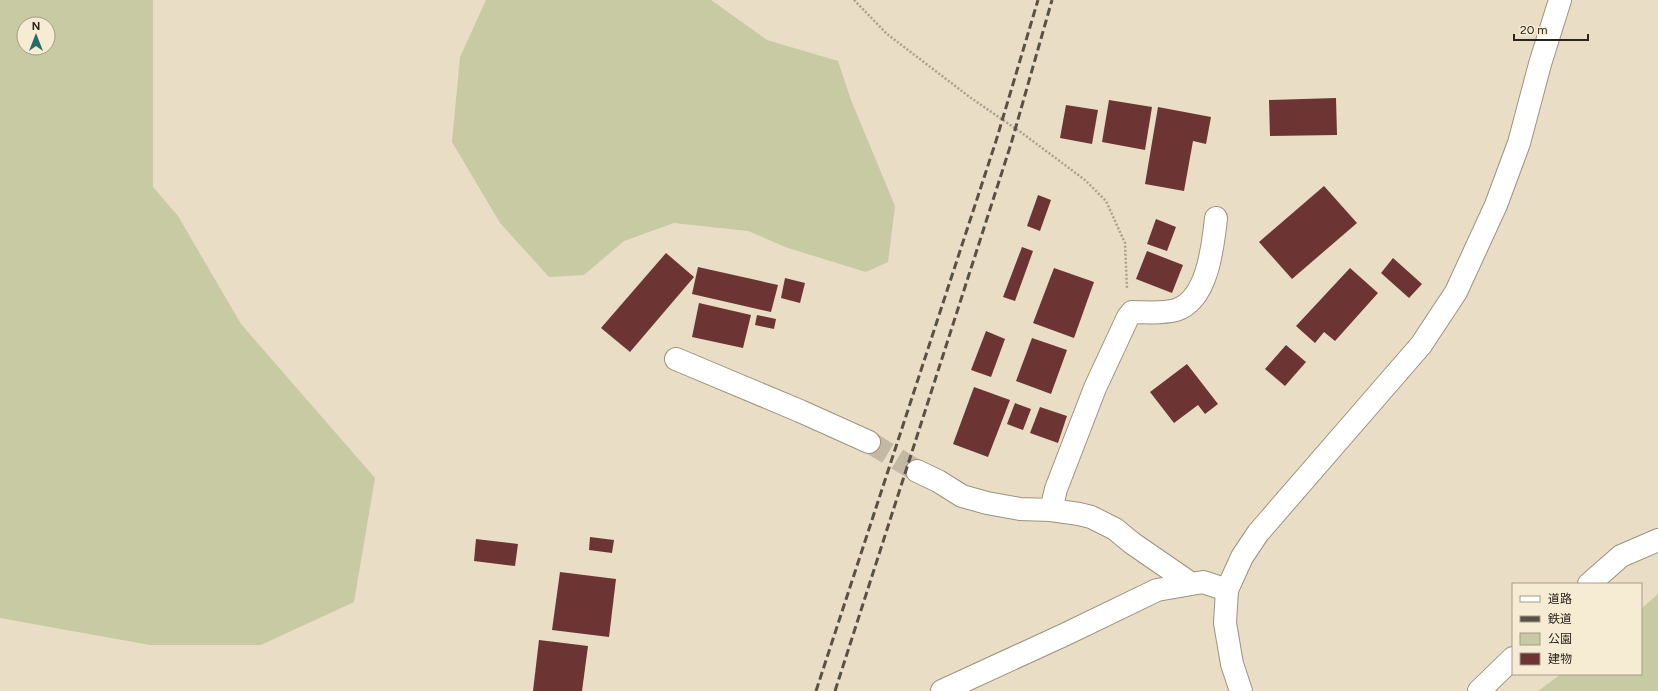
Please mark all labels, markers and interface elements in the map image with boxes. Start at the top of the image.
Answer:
north arrow [16,16,56,56]
scale bar [1514,16,1588,42]
text: N [32,20,40,33]
text: 20 m [1520,23,1548,37]
legend [1512,583,1642,675]
text: 道路 [1548,592,1572,606]
text: 鉄道 [1548,612,1572,626]
text: 公園 [1548,632,1572,646]
text: 建物 [1548,652,1572,666]

